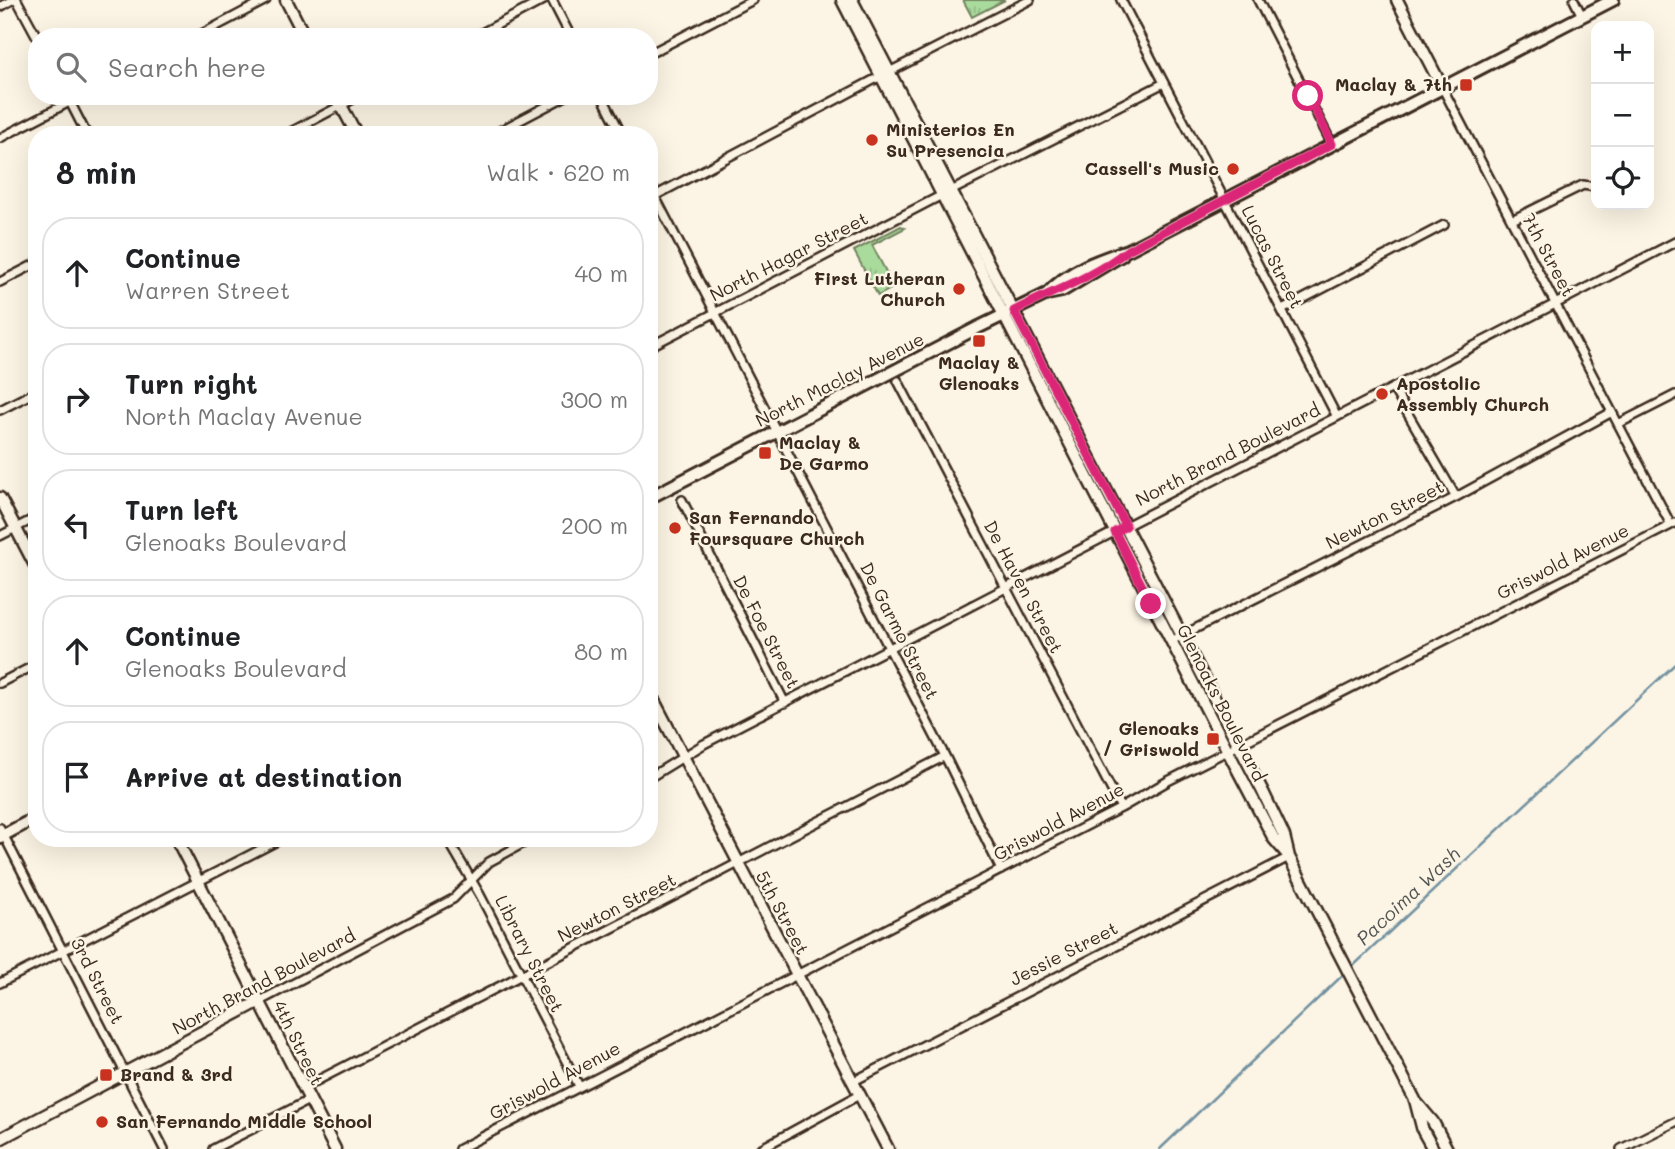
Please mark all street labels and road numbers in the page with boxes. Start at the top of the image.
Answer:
street label: Lucas Street [1237,201,1309,312]
street label: North Hagar Street [705,206,872,306]
street label: 7th Street [1517,209,1581,300]
street label: North Maclay Avenue [751,326,928,432]
street label: North Brand Boulevard [1131,397,1324,511]
street label: Newton Street [1321,474,1448,554]
street label: De Haven Street [979,516,1069,657]
street label: Griswold Avenue [1492,517,1633,605]
street label: De Garmo Street [855,558,945,703]
street label: De Foe Street [728,571,806,692]
street label: Glenoaks Boulevard [1172,620,1272,785]
street label: Griswold Avenue [989,776,1128,866]
street label: 5th Street [751,866,815,959]
street label: Newton Street [553,867,680,947]
street label: Library Street [490,891,570,1016]
street label: Jessie Street [1005,916,1122,991]
street label: North Brand Boulevard [168,923,359,1040]
street label: 3rd Street [66,933,130,1028]
street label: 4th Street [268,996,330,1089]
street label: Griswold Avenue [485,1035,624,1125]

